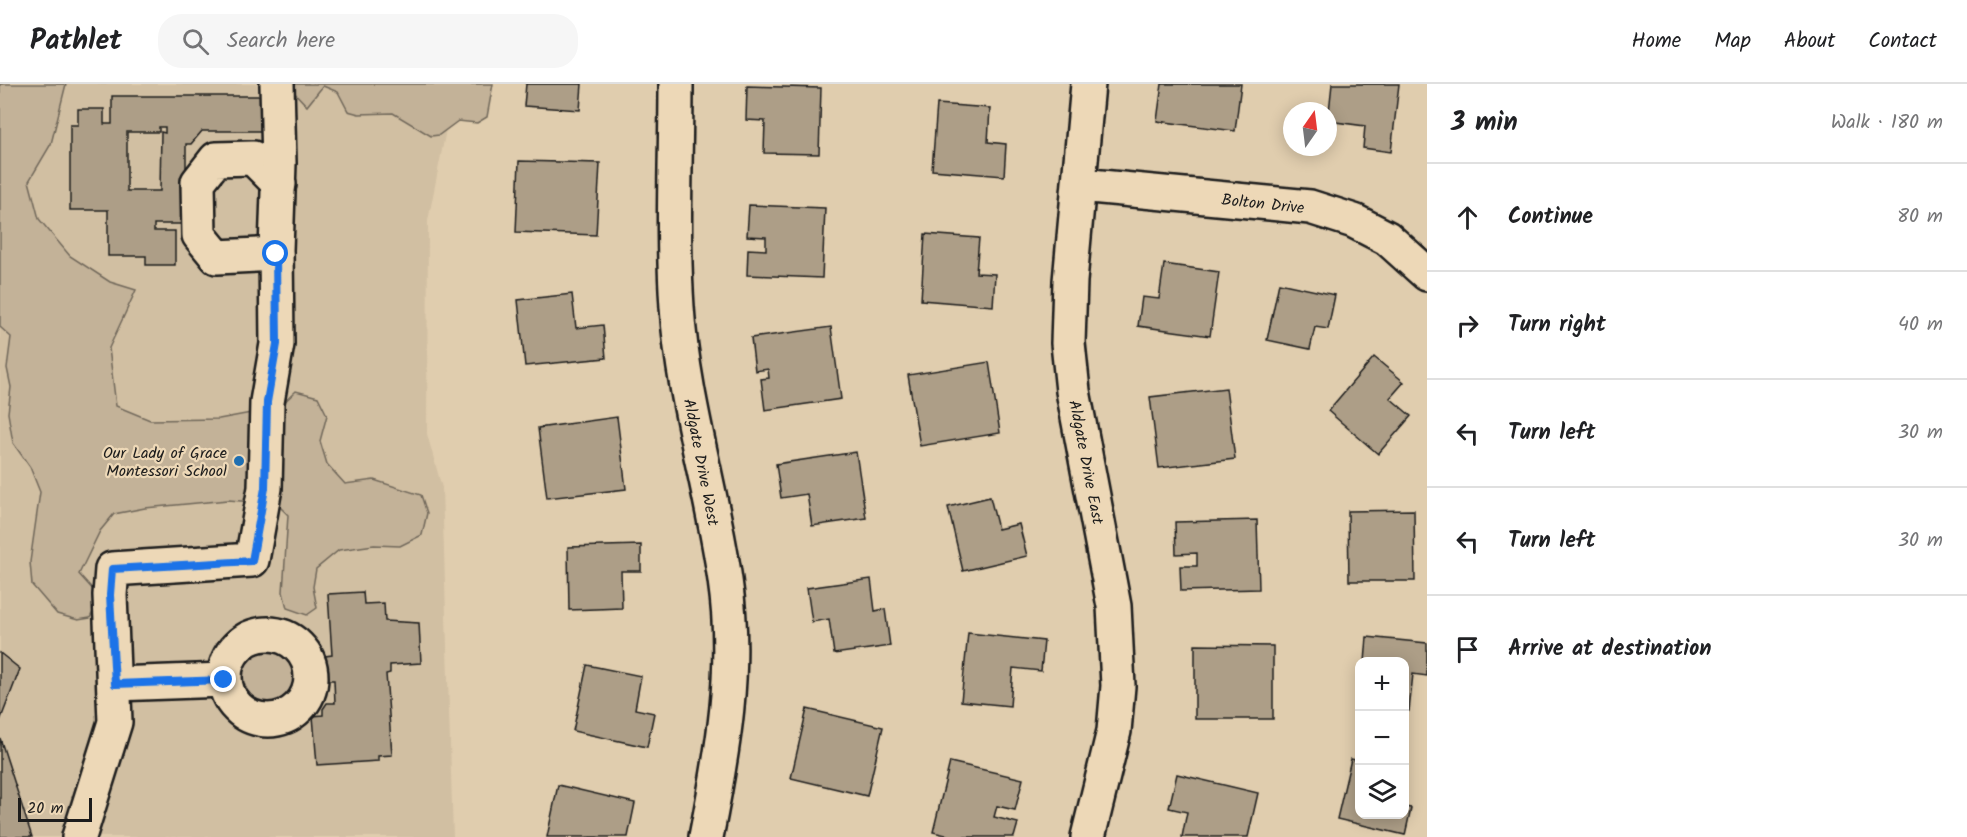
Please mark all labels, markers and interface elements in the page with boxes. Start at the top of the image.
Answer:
search box [158,14,578,68]
text: Pathlet [30,19,122,64]
text: Search here [227,24,335,59]
icon: search [179,25,212,58]
text: Home [1632,25,1681,58]
text: Map [1714,25,1751,58]
text: About [1784,25,1835,58]
text: Contact [1868,25,1937,58]
north arrow [1283,102,1337,156]
text: 3 min [1451,102,1518,144]
text: Walk · 180 m [1831,107,1943,139]
street label: Bolton Drive [1220,188,1305,221]
text: Continue [1508,200,1593,235]
icon: ahead [1451,201,1484,234]
text: 80 m [1897,201,1943,233]
route start [262,240,288,266]
text: Turn right [1508,308,1606,343]
icon: right [1451,309,1484,342]
text: 40 m [1898,309,1943,341]
street label: Aldgate Drive West [676,397,725,529]
street label: Aldgate Drive East [1061,398,1110,527]
text: Turn left [1508,416,1595,451]
icon: left [1451,417,1484,450]
text: 30 m [1898,417,1943,449]
place label: Our Lady of Grace Montessori School [103,441,227,484]
marker: Our Lady of Grace Montessori School [232,454,246,468]
text: Turn left [1508,524,1595,559]
icon: left [1451,525,1484,558]
text: 30 m [1898,525,1943,557]
text: Arrive at destination [1508,632,1711,667]
icon: arrive [1451,633,1484,666]
map controls [1355,657,1409,819]
button: + [1355,657,1409,711]
route end [210,666,236,692]
button: − [1355,711,1409,765]
button: layers [1355,765,1409,819]
scale bar [18,795,92,822]
text: 20 m [27,796,63,821]

